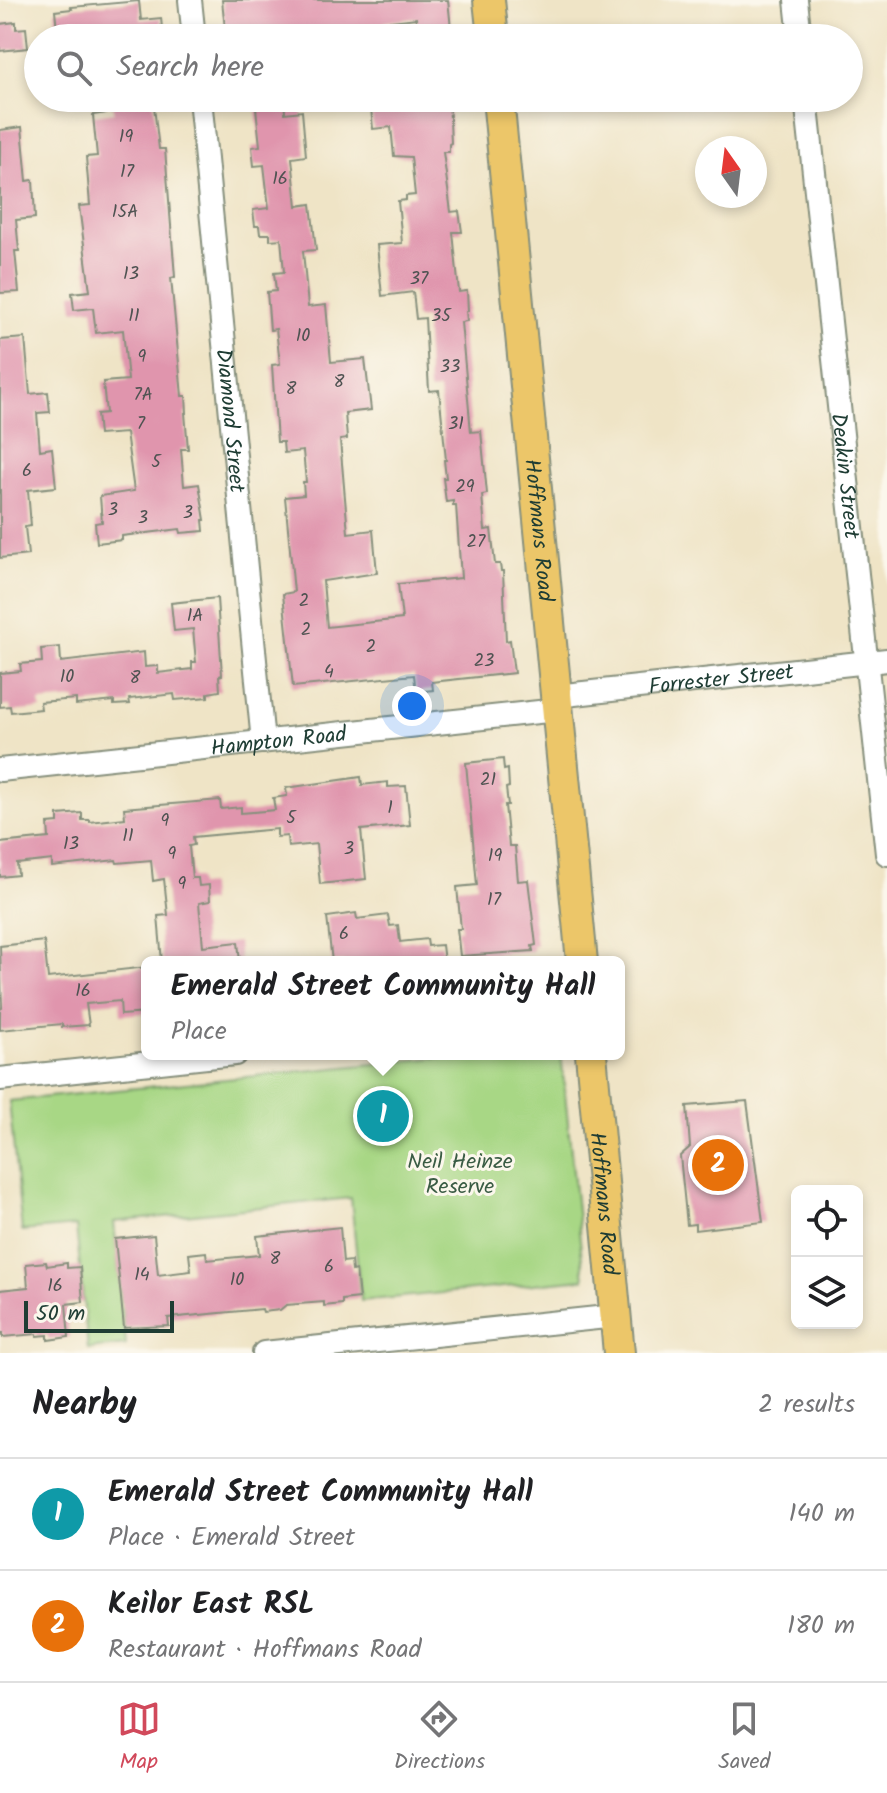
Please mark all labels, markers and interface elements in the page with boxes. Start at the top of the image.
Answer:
search box [24,24,863,112]
text: Search here [116,44,264,92]
icon: search [52,46,96,90]
house number: 19 [119,123,133,152]
north arrow [695,136,767,208]
house number: 17 [120,158,135,187]
house number: 16 [272,165,288,194]
house number: 15A [112,198,138,227]
house number: 13 [123,260,139,289]
house number: 37 [410,265,429,294]
house number: 11 [128,302,140,331]
house number: 35 [431,302,452,331]
house number: 10 [296,322,310,351]
house number: 9 [138,343,147,372]
street label: Diamond Street [205,347,254,495]
house number: 33 [440,353,460,382]
house number: 8 [334,368,345,397]
house number: 8 [286,375,297,404]
house number: 7A [133,381,153,410]
house number: 7 [137,410,146,439]
house number: 31 [448,410,464,439]
street label: Deakin Street [820,411,868,541]
house number: 5 [151,448,162,477]
house number: 6 [22,457,32,486]
street label: Hoffmans Road [513,457,562,604]
house number: 29 [455,473,475,502]
house number: 3 [108,496,118,525]
house number: 3 [183,499,193,528]
house number: 3 [138,504,148,533]
house number: 27 [467,528,486,557]
house number: 2 [299,587,309,616]
house number: 1A [187,602,203,631]
house number: 2 [301,616,311,645]
house number: 2 [366,633,376,662]
house number: 23 [474,647,494,676]
street label: Forrester Street [647,655,796,706]
house number: 4 [324,658,334,687]
house number: 10 [60,663,74,692]
house number: 8 [130,664,141,693]
your location [392,686,432,726]
street label: Hampton Road [209,718,349,767]
house number: 21 [480,766,496,795]
house number: 1 [387,794,393,823]
house number: 5 [286,804,297,833]
house number: 9 [161,807,170,836]
house number: 11 [122,822,134,851]
house number: 13 [63,830,79,859]
house number: 3 [344,835,354,864]
house number: 9 [168,840,177,869]
house number: 19 [488,842,502,871]
house number: 9 [178,870,187,899]
house number: 17 [487,886,502,915]
house number: 6 [339,920,349,949]
popup [141,956,625,1060]
text: Emerald Street Community Hall [171,963,595,1011]
house number: 16 [75,977,91,1006]
text: Place [171,1011,227,1053]
pin: 1 [357,1086,409,1146]
street label: Hoffmans Road [578,1131,627,1278]
pin: 2 [692,1135,744,1195]
park label: Neil Heinze Reserve [407,1145,513,1205]
map controls [791,1185,863,1329]
button: locate [791,1185,863,1257]
house number: 8 [270,1245,281,1274]
house number: 6 [324,1253,334,1282]
button: layers [791,1257,863,1329]
house number: 14 [134,1261,150,1290]
house number: 10 [230,1266,244,1295]
house number: 16 [47,1272,63,1301]
scale bar [24,1297,174,1333]
text: 50 m [36,1297,85,1332]
text: Nearby [32,1378,137,1432]
text: 2 results [758,1384,855,1426]
text: Emerald Street Community Hall [108,1469,533,1517]
text: 1 [54,1493,62,1535]
text: 140 m [788,1493,855,1535]
text: Place · Emerald Street [108,1517,355,1559]
text: Keilor East RSL [108,1581,314,1629]
text: 2 [50,1605,66,1647]
text: 180 m [787,1605,855,1647]
text: Restaurant · Hoffmans Road [108,1629,422,1671]
tab: Map [117,1697,161,1780]
tab: Directions [394,1697,485,1780]
tab: Saved [718,1697,770,1780]

